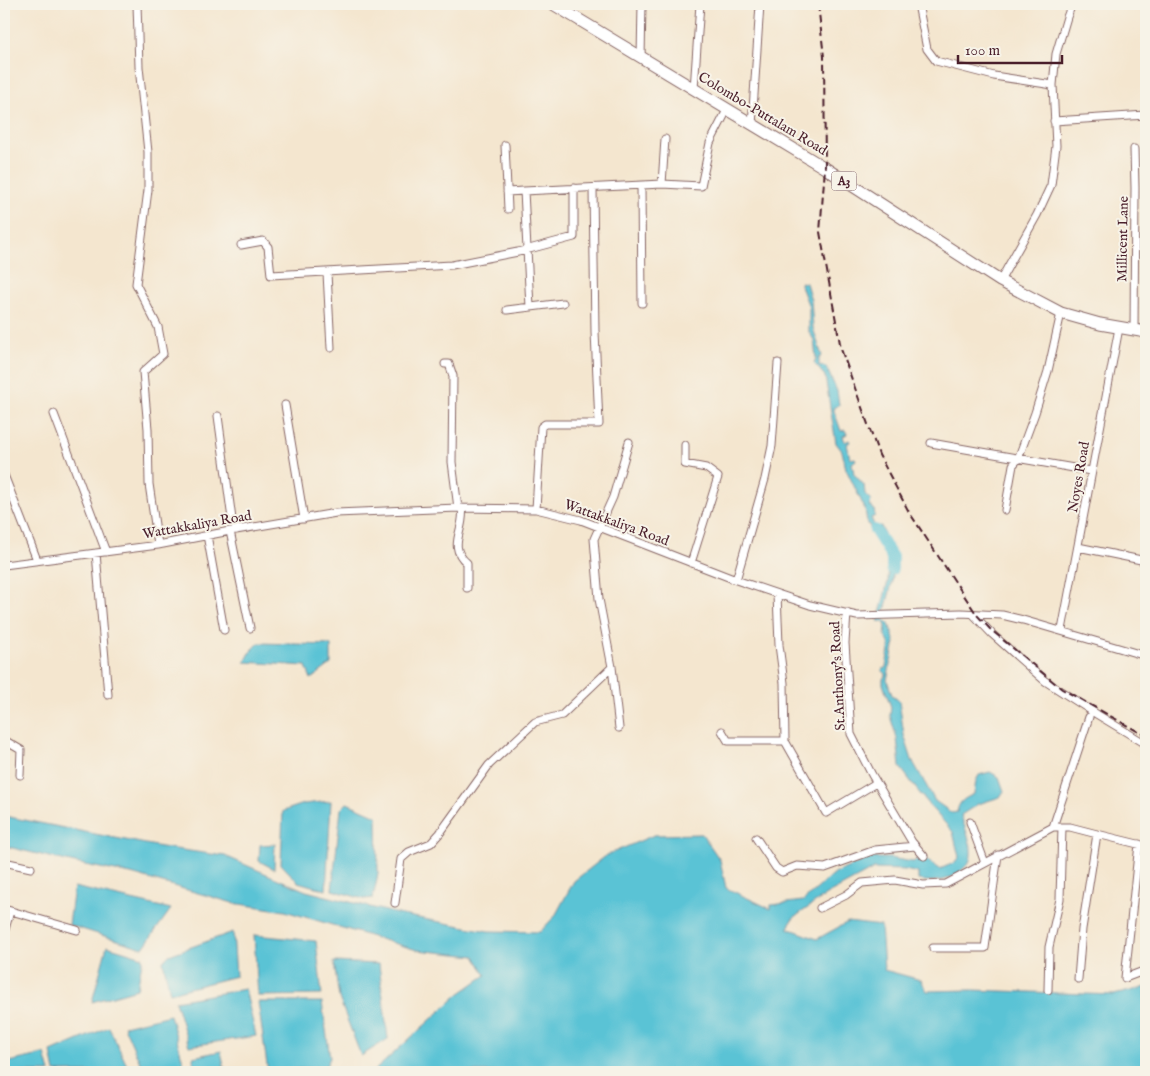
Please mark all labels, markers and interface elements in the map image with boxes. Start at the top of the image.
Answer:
scale bar [958,32,1061,64]
text: 100 m [965,41,1001,60]
street label: Colombo-Puttalam Road [695,68,831,160]
road number: A3 [832,172,856,190]
street label: Millicent Lane [1113,195,1133,282]
street label: Noyes Road [1064,440,1094,514]
street label: Wattakkaliya Road [562,496,672,550]
street label: Wattakkaliya Road [141,506,254,543]
street label: St.Anthony's Road [826,620,850,731]

